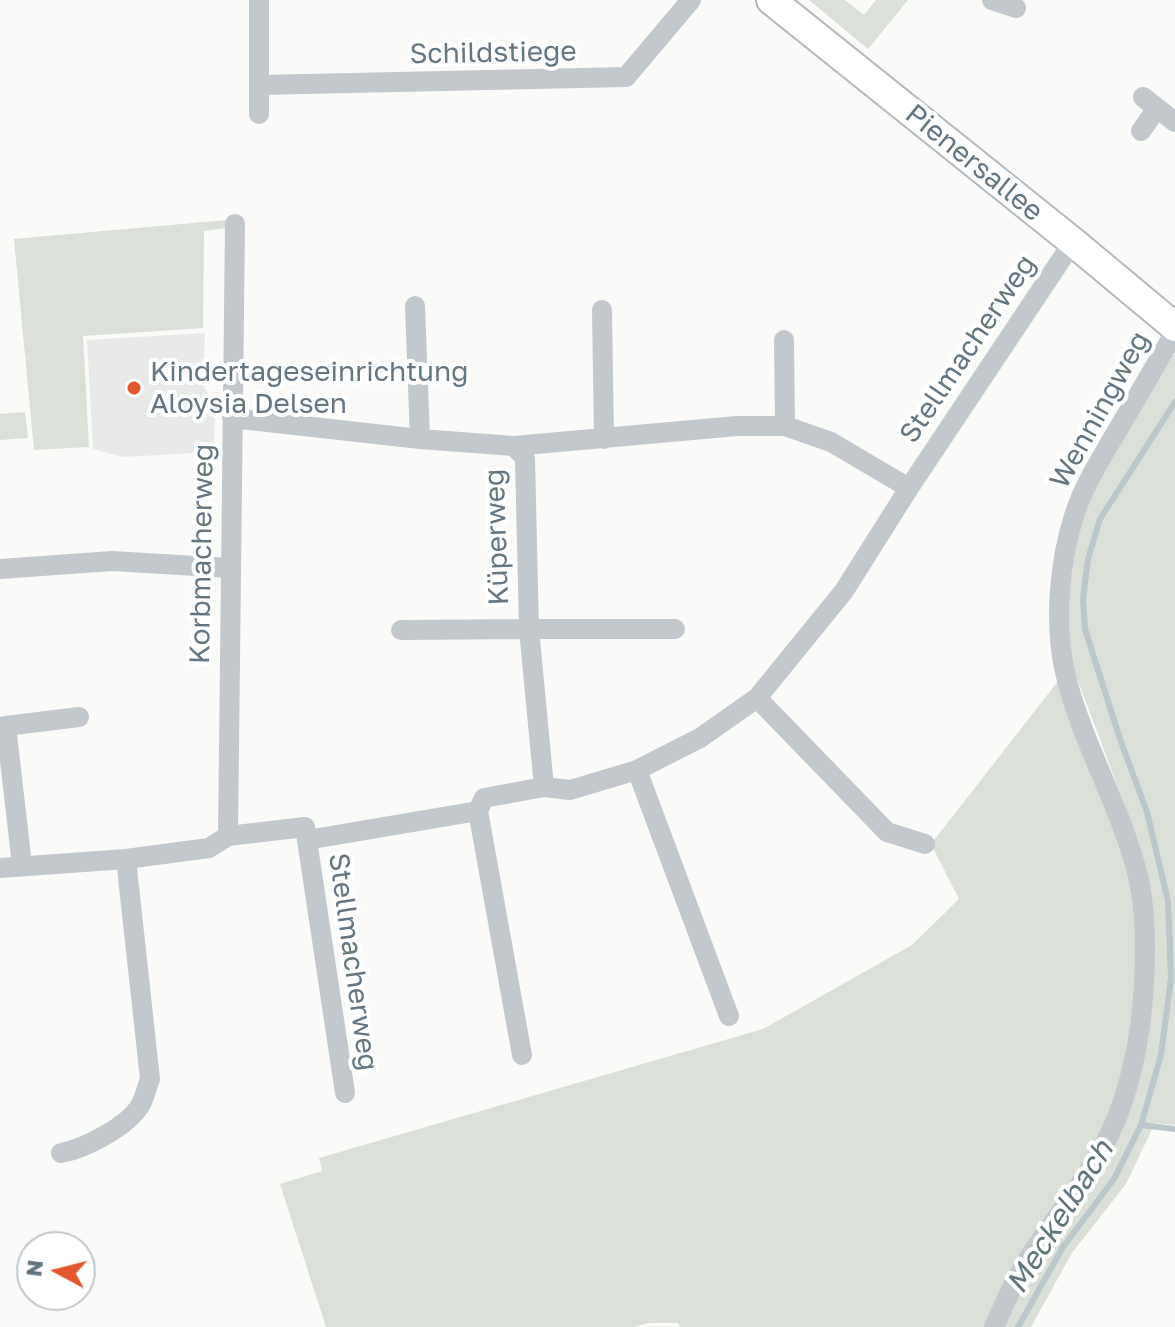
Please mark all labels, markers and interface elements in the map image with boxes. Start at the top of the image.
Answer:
street label: Schildstiege [409,35,577,71]
street label: Pienersallee [898,97,1050,229]
street label: Stellmacherweg [893,249,1043,449]
street label: Wenningweg [1043,326,1157,494]
place label: Kindertageseinrichtung Aloysia Delsen [150,355,468,421]
marker: Kindertageseinrichtung Aloysia Delsen [125,379,143,397]
street label: Korbmacherweg [183,444,221,664]
street label: Küperweg [478,468,516,606]
street label: Stellmacherweg [321,851,385,1073]
water label: Meckelbach [999,1134,1121,1300]
north arrow [16,1231,96,1311]
text: N [19,1258,48,1278]

